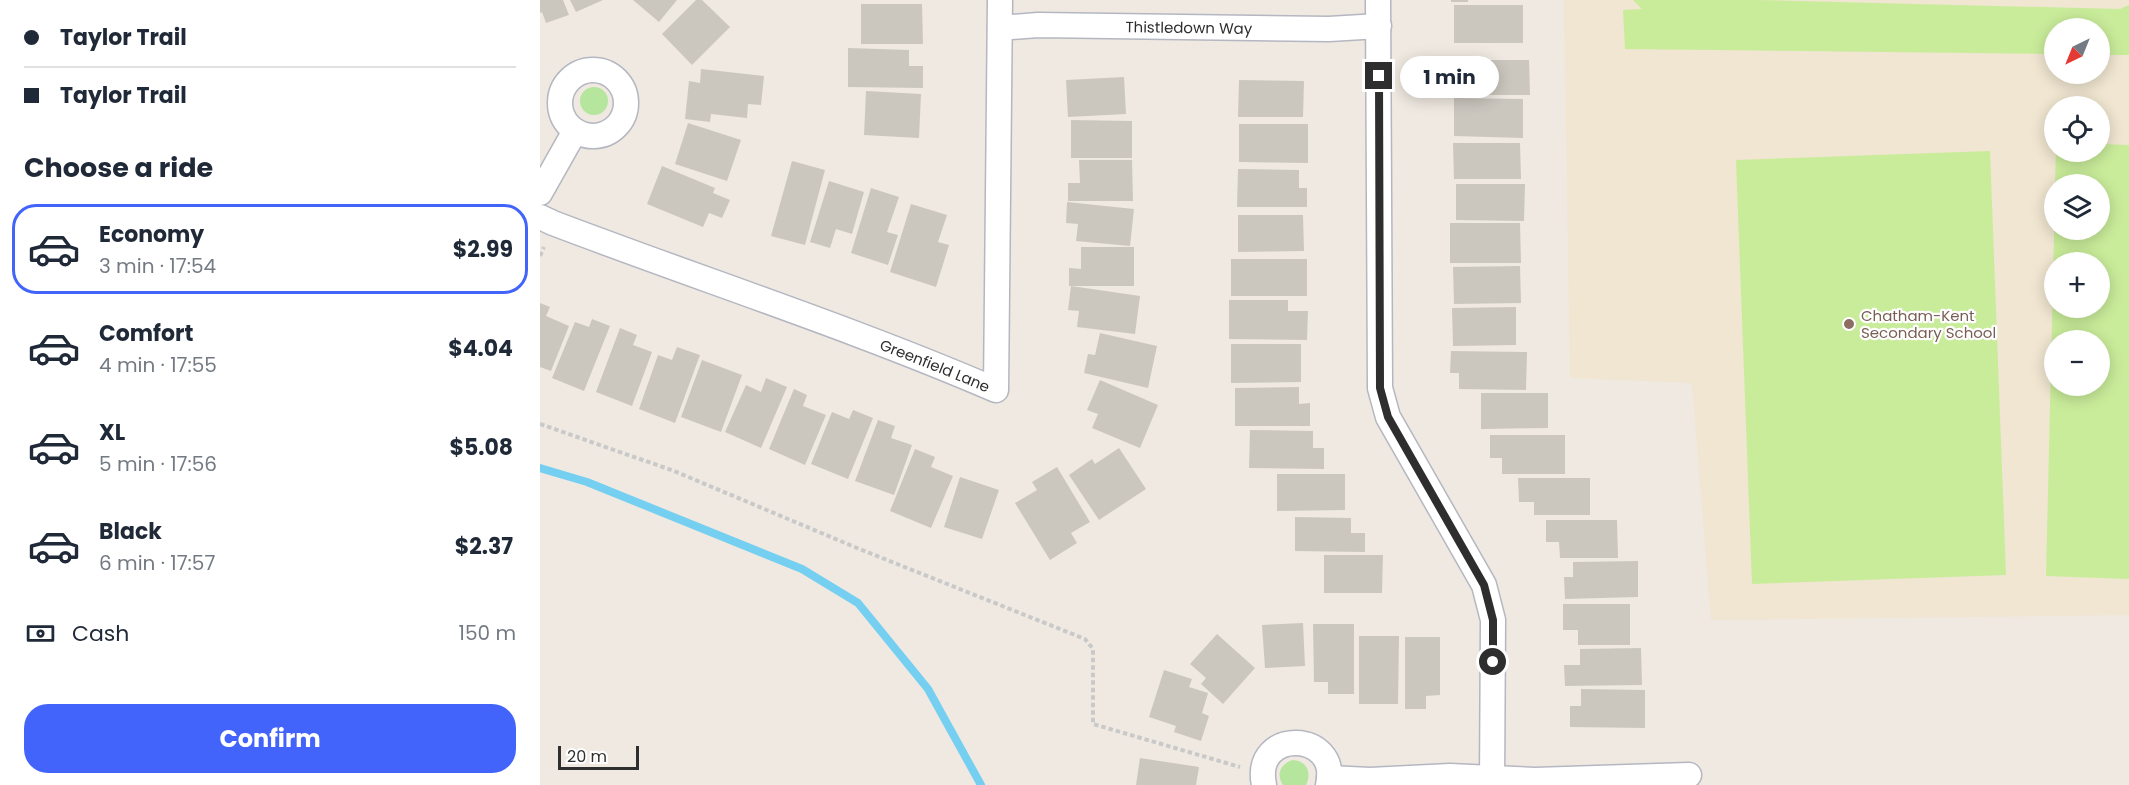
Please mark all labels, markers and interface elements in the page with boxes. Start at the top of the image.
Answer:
street label: Thistledown Way [1125,16,1253,38]
north arrow [2044,18,2110,84]
map controls [2044,18,2110,396]
text: Taylor Trail [60,22,187,53]
callout: 1 min [1400,55,1499,97]
route end [1365,62,1392,89]
text: 1 min [1423,63,1476,91]
text: Taylor Trail [60,80,187,111]
button: locate [2044,96,2110,162]
text: Choose a ride [24,149,213,186]
button: layers [2044,174,2110,240]
text: Economy [99,219,204,250]
icon: car [27,222,81,276]
text: $2.99 [453,234,513,265]
text: 3 min · 17:54 [99,252,216,280]
button: + [2044,252,2110,318]
place label: Chatham-Kent Secondary School [1861,305,1996,343]
marker: Chatham-Kent Secondary School [1842,317,1856,331]
text: Comfort [99,318,193,349]
icon: car [27,321,81,375]
button: − [2044,330,2110,396]
text: $4.04 [448,333,513,364]
street label: Greenfield Lane [877,334,993,397]
text: 4 min · 17:55 [99,351,217,379]
text: XL [99,417,125,448]
icon: car [27,420,81,474]
text: $5.08 [449,432,513,463]
text: 5 min · 17:56 [99,450,217,478]
text: Black [99,516,162,547]
icon: car [27,519,81,573]
text: $2.37 [455,531,513,562]
text: 6 min · 17:57 [99,549,215,577]
icon: cash [24,617,57,650]
text: Cash [72,618,129,649]
text: 150 m [459,619,516,647]
route start [1479,648,1506,675]
button: Confirm [24,704,516,773]
scale bar [558,743,639,770]
text: 20 m [567,745,607,768]

